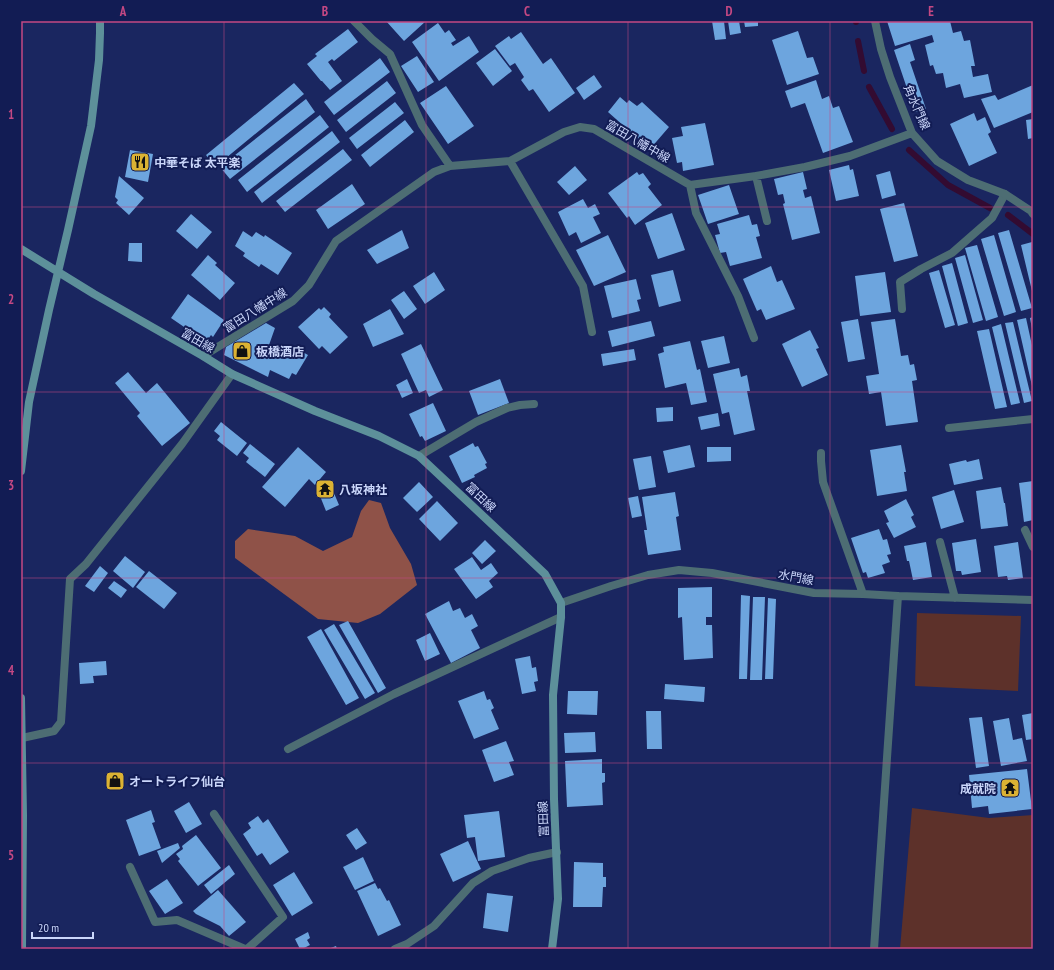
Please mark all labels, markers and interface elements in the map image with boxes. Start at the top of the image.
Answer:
text: A [119,3,127,20]
text: B [322,3,328,20]
text: C [524,3,530,20]
text: D [726,3,733,20]
text: E [928,3,934,20]
street label: 角水門線 [900,82,934,132]
text: 1 [8,106,14,123]
street label: 富田八幡中線 [603,117,673,165]
restaurant icon: 中華そば 太平楽 [129,151,151,173]
place label: 中華そば 太平楽 [154,155,240,170]
street label: 富田八幡中線 [220,285,290,335]
text: 2 [8,291,14,308]
street label: 富田線 [179,325,217,355]
shop icon: 板橋酒店 [231,340,253,362]
place label: 板橋酒店 [256,344,304,359]
text: 3 [8,477,14,494]
temple icon: 八坂神社 [314,478,336,500]
street label: 富田線 [463,479,499,515]
place label: 八坂神社 [339,482,387,497]
street label: 水門線 [777,566,815,588]
text: 4 [8,662,15,679]
shop icon: オートライフ仙台 [104,770,126,792]
place label: オートライフ仙台 [129,774,225,789]
temple icon: 成就院 [999,777,1021,799]
place label: 成就院 [960,781,996,796]
street label: 富田線 [535,801,551,837]
text: 5 [8,847,14,864]
scale bar [32,914,93,940]
text: 20 m [38,920,59,935]

